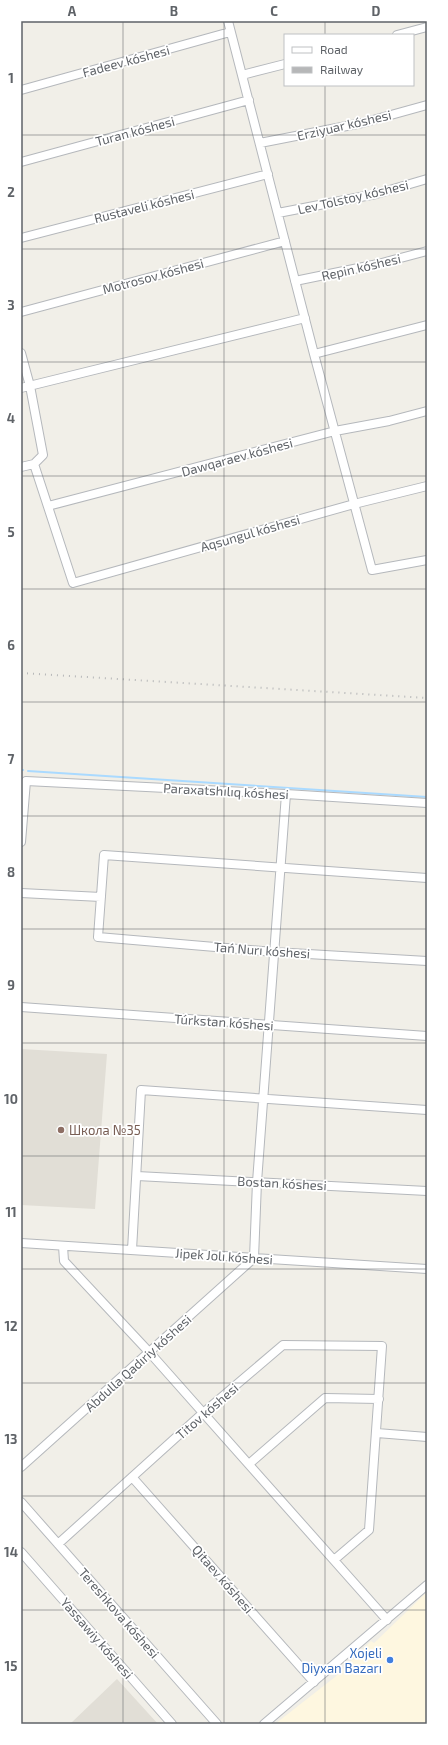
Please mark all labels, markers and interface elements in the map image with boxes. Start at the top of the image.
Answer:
text: A [68,3,77,19]
text: B [170,3,178,19]
text: C [270,3,278,19]
text: D [372,3,381,19]
legend [284,34,414,86]
street label: Fadeev kóshesi [81,42,171,80]
text: Road [320,42,348,56]
text: Railway [320,62,364,76]
text: 1 [8,70,14,86]
street label: Erziyuar kóshesi [295,106,393,144]
street label: Turan kóshesi [94,113,176,149]
street label: Lev Tolstoy kóshesi [296,176,410,218]
text: 2 [7,184,15,200]
street label: Rustaveli kóshesi [92,186,196,226]
street label: Repin kóshesi [320,250,402,284]
street label: Motrosov kóshesi [101,255,205,297]
text: 3 [7,297,15,313]
text: 4 [7,410,15,426]
street label: Dawqaraev kóshesi [180,434,294,480]
street label: Aqsungul kóshesi [198,511,302,555]
text: 5 [7,524,15,540]
text: 6 [7,637,15,653]
text: 7 [8,751,15,767]
street label: Paraxatshılıq kóshesi [163,780,289,802]
text: 8 [7,864,15,880]
street label: Tań Nurı kóshesi [213,939,311,961]
text: 9 [7,977,15,993]
street label: Túrkstan kóshesi [174,1011,274,1033]
text: 10 [4,1091,18,1107]
place label: Школа №35 [69,1122,141,1138]
marker: Школа №35 [56,1125,66,1135]
street label: Bostan kóshesi [237,1173,327,1193]
text: 11 [5,1204,17,1220]
street label: Jipek Jolı kóshesi [175,1245,273,1267]
street label: Abdulla Qadıriy kóshesi [82,1311,194,1415]
text: 12 [4,1318,18,1334]
street label: Titov kóshesi [173,1380,241,1442]
text: 13 [5,1431,18,1447]
street label: Qitaev kóshesi [189,1542,257,1616]
text: 14 [4,1544,18,1560]
street label: Tereshkova kóshesi [75,1564,163,1662]
street label: Yassawiy kóshesi [57,1594,137,1682]
place label: Xojeli Diyxan Bazarı [301,1645,382,1676]
marker: Xojeli Diyxan Bazarı [385,1655,395,1665]
text: 15 [5,1658,17,1674]

